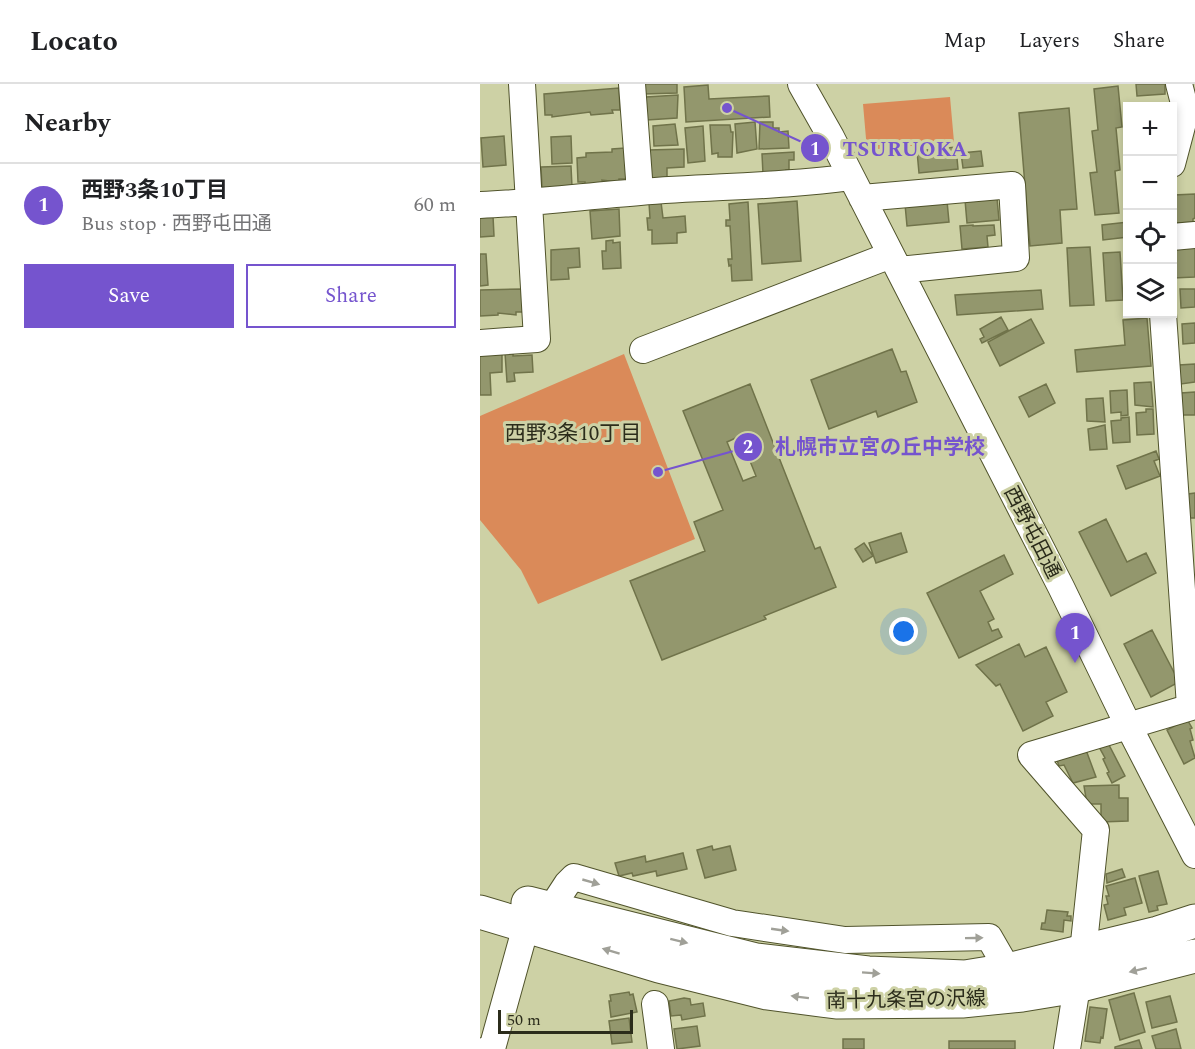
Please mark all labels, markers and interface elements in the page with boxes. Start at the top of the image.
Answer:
text: Locato [30,20,118,63]
text: Map [944,25,986,57]
text: Layers [1019,25,1080,57]
text: Share [1113,25,1165,57]
map controls [1123,102,1177,318]
button: + [1123,102,1177,156]
text: Nearby [24,103,110,143]
callout: TSURUOKA [800,129,979,168]
text: TSURUOKA [843,134,967,166]
text: 1 [810,136,820,163]
button: − [1123,156,1177,210]
text: 西野3条10丁目 [81,174,228,207]
text: 1 [38,190,49,220]
text: 60 m [414,190,456,220]
text: Bus stop · 西野屯田通 [81,209,272,239]
button: locate [1123,210,1177,264]
button: Save [24,264,234,328]
button: Share [246,264,456,328]
button: layers [1123,264,1177,318]
district label: 西野3条10丁目 [505,418,641,450]
callout: 札幌市立宮の丘中学校 [733,427,997,466]
text: 札幌市立宮の丘中学校 [775,432,985,464]
text: 2 [743,434,753,461]
street label: 西野屯田通 [996,481,1068,584]
pin: 1 [1056,614,1094,663]
your location [889,617,918,646]
one-way arrow [582,878,600,887]
one-way arrow [771,925,790,934]
one-way arrow [965,933,984,943]
one-way arrow [669,937,688,947]
one-way arrow [601,946,619,955]
one-way arrow [1129,966,1147,976]
one-way arrow [861,968,880,977]
street label: 南十九条宮の沢線 [826,984,986,1016]
one-way arrow [790,993,809,1002]
scale bar [498,1007,633,1034]
text: 50 m [507,1008,541,1032]

